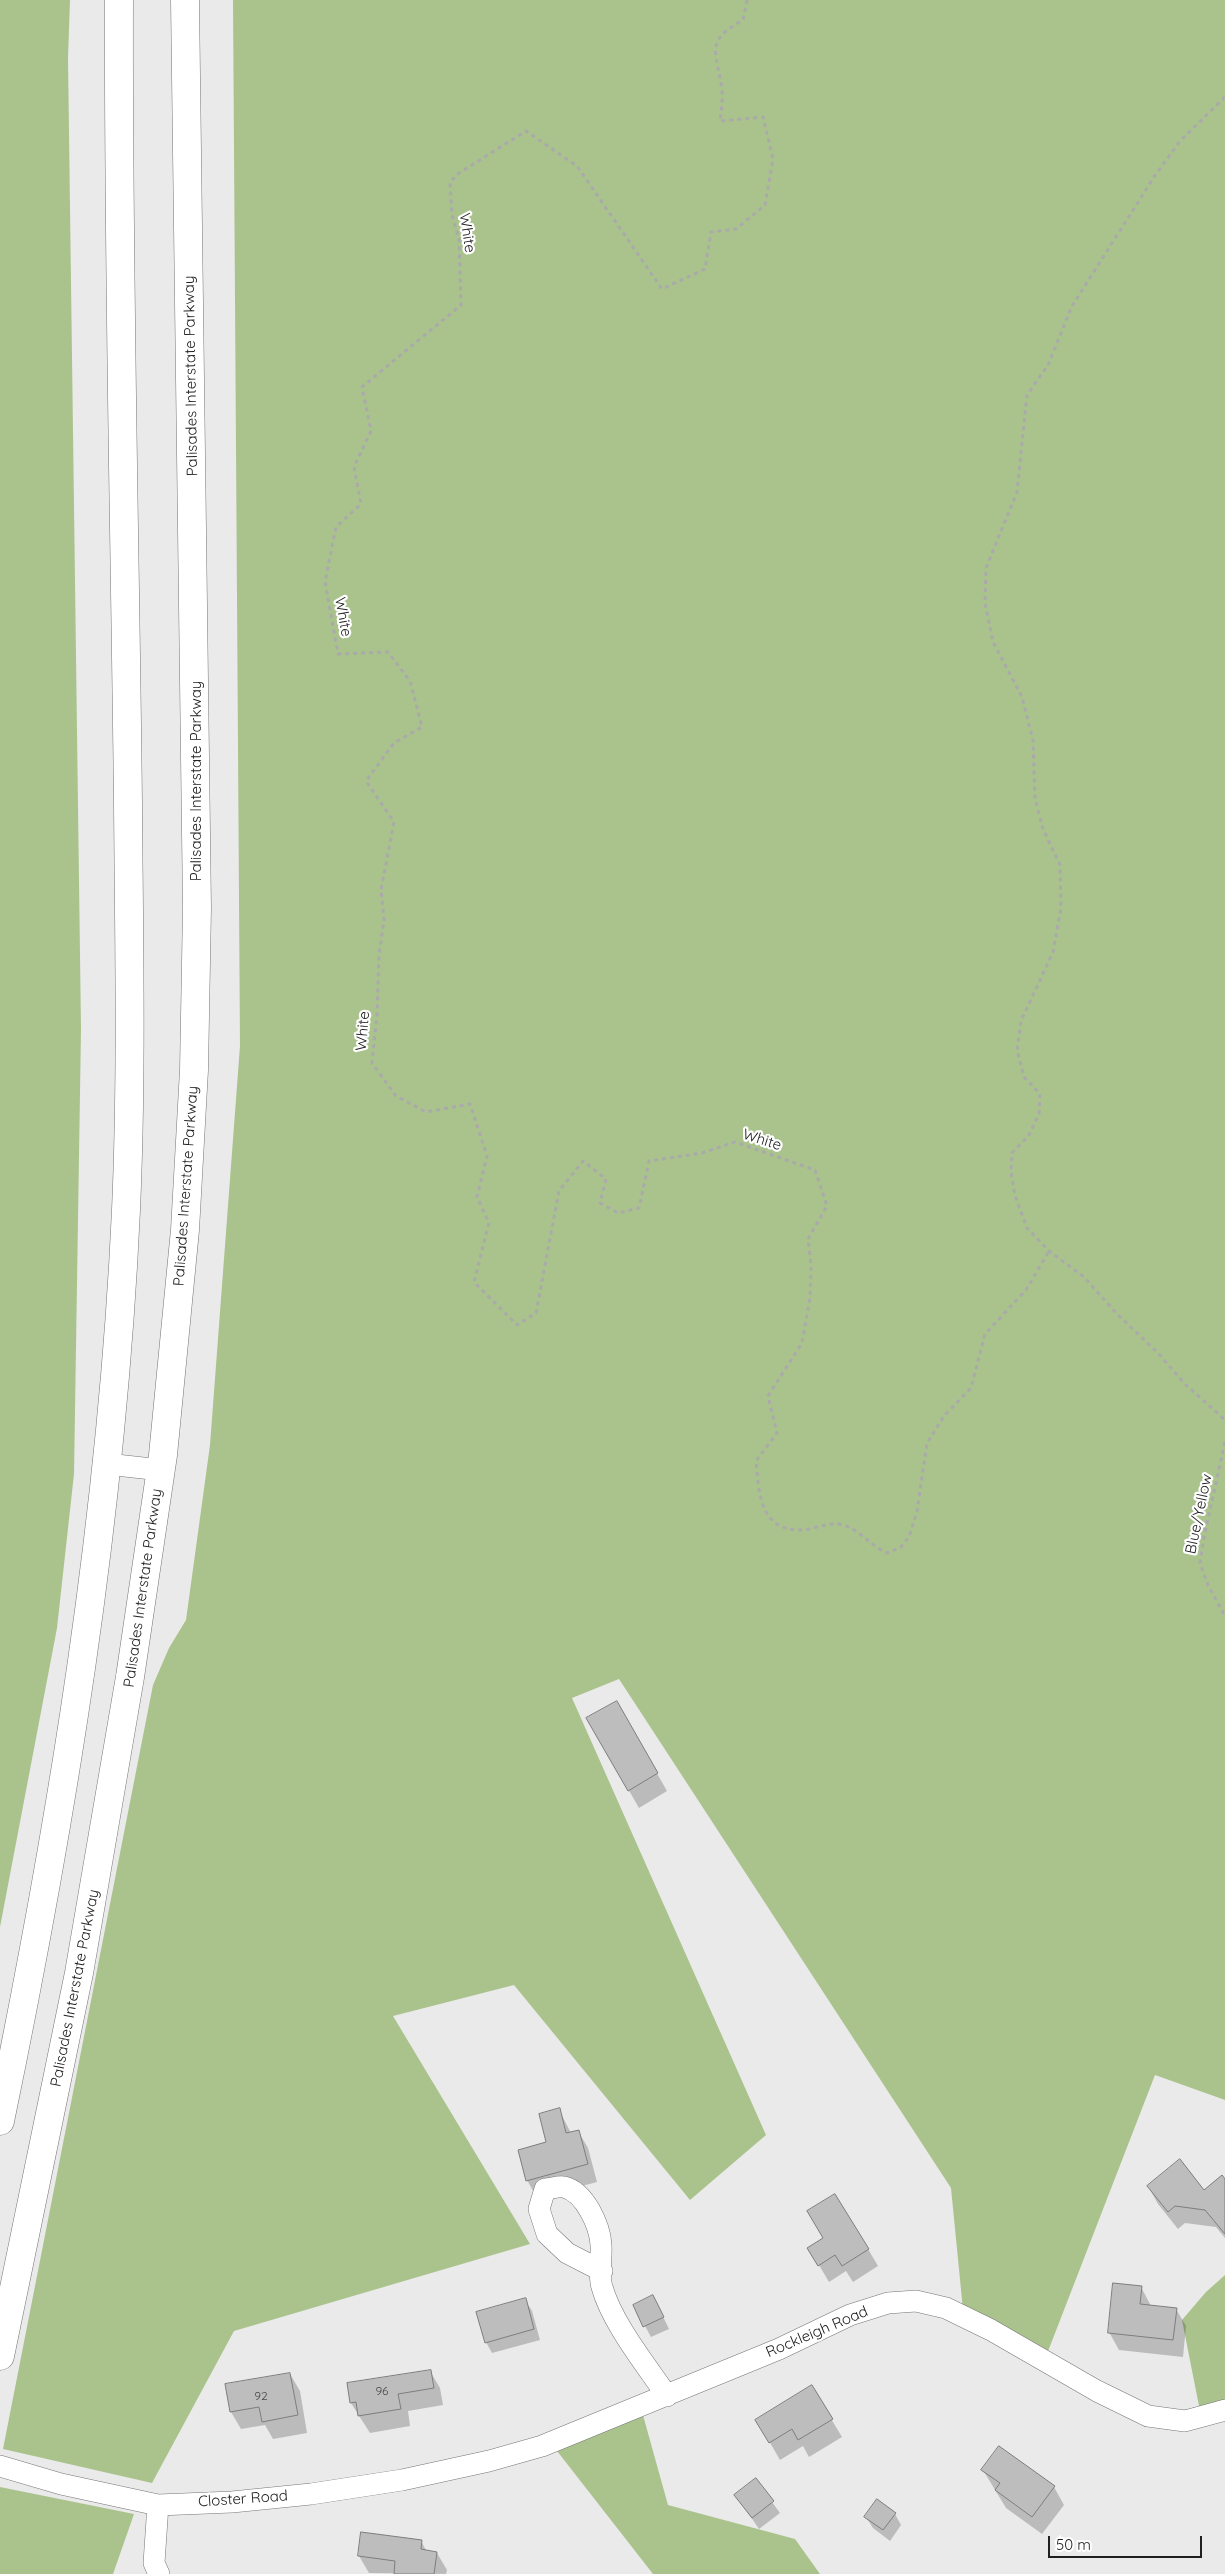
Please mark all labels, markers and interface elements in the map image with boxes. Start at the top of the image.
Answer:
street label: White [455,212,479,254]
street label: Palisades Interstate Parkway [180,275,202,477]
street label: White [331,596,355,638]
street label: Palisades Interstate Parkway [187,681,205,881]
street label: White [352,1010,374,1052]
street label: Palisades Interstate Parkway [170,1085,202,1287]
street label: White [740,1125,784,1155]
street label: Blue/Yellow [1182,1472,1216,1556]
street label: Palisades Interstate Parkway [120,1487,166,1689]
street label: Palisades Interstate Parkway [47,1888,103,2088]
street label: Rockleigh Road [763,2302,871,2362]
house number: 96 [375,2384,389,2398]
house number: 92 [254,2389,268,2403]
street label: Closter Road [198,2487,288,2511]
scale bar [1050,2526,1204,2558]
text: 50 m [1056,2535,1091,2554]

